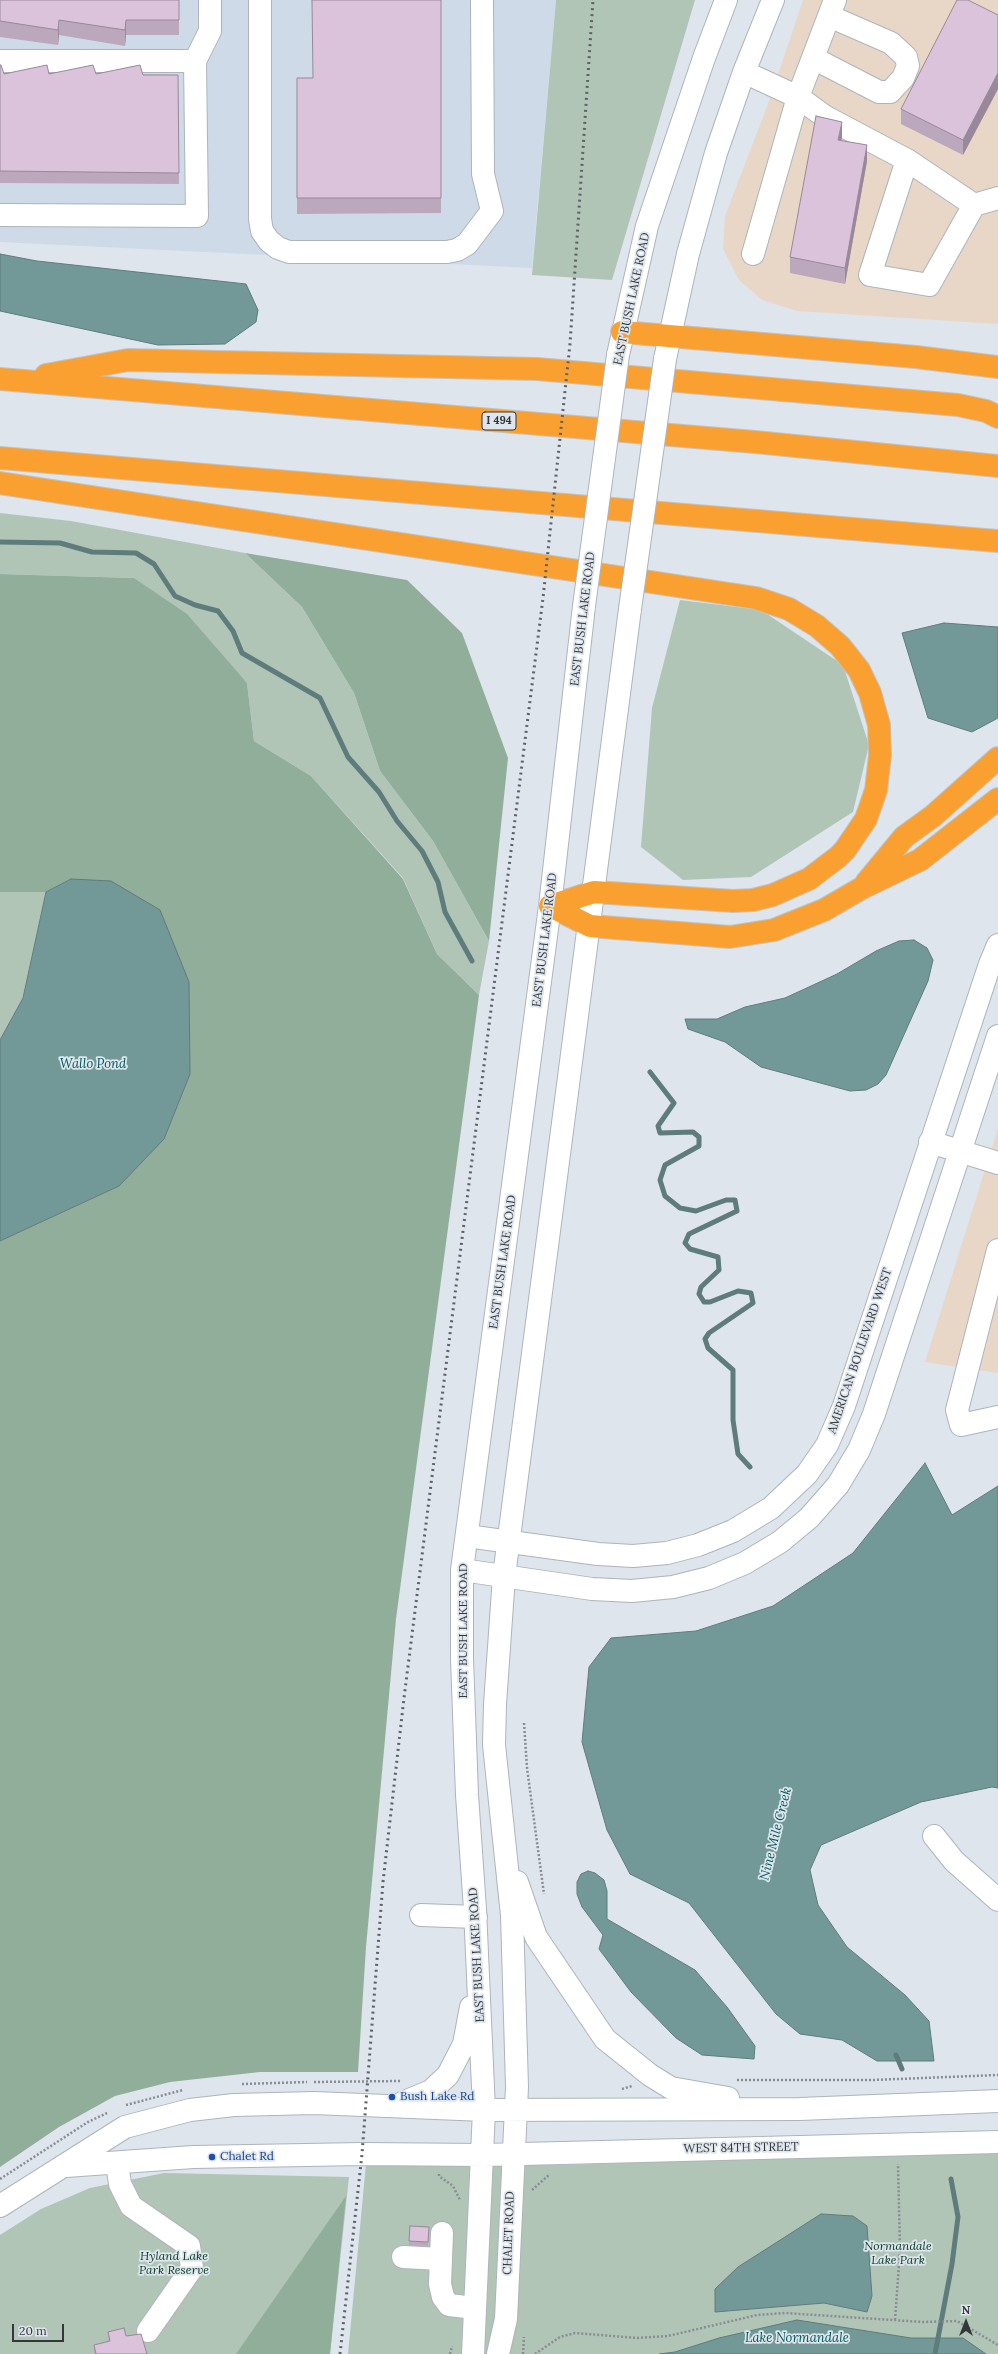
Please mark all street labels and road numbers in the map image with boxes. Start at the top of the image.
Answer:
street label: EAST BUSH LAKE ROAD [611,231,653,367]
road number: I 494 [482,412,516,430]
street label: EAST BUSH LAKE ROAD [568,551,598,687]
street label: EAST BUSH LAKE ROAD [530,872,560,1008]
street label: EAST BUSH LAKE ROAD [486,1194,520,1330]
street label: AMERICAN BOULEVARD WEST [825,1266,895,1436]
street label: EAST BUSH LAKE ROAD [457,1563,471,1699]
street label: EAST BUSH LAKE ROAD [466,1887,488,2023]
street label: WEST 84TH STREET [683,2140,799,2156]
street label: CHALET ROAD [500,2191,518,2275]

